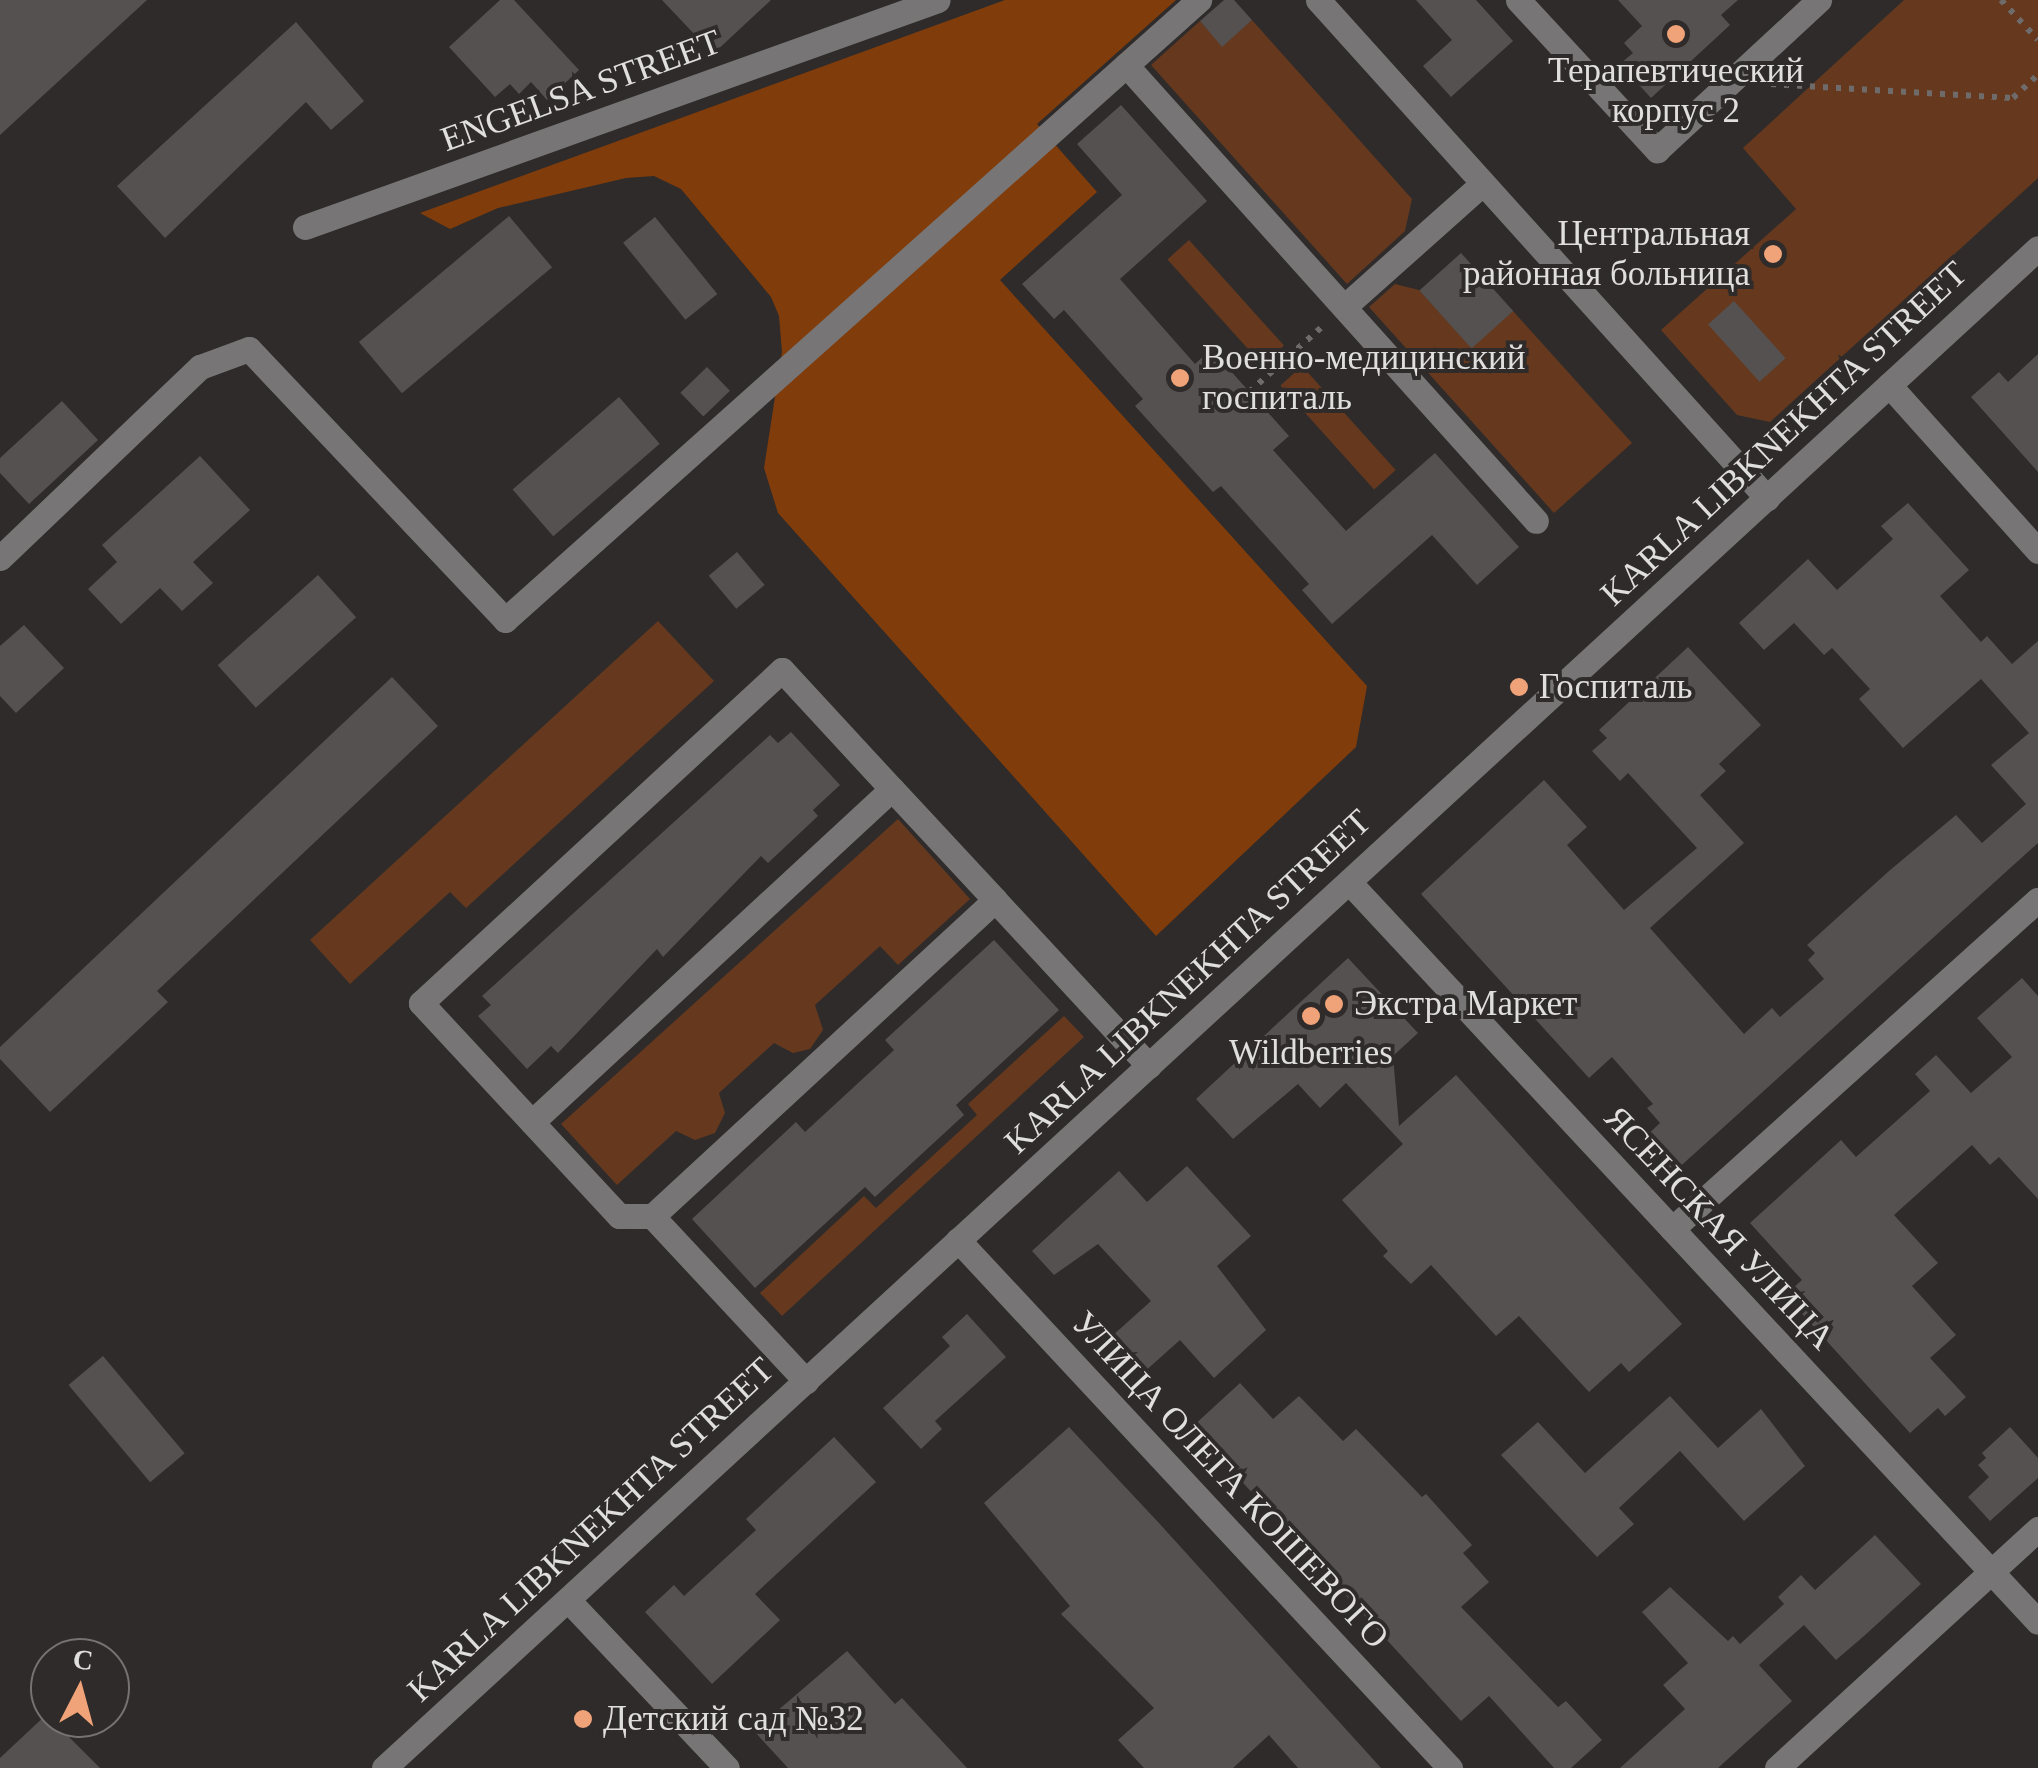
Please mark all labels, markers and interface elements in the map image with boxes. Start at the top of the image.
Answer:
street label: ENGELSA STREET [435,21,727,161]
marker: Терапевтический корпус 2 [1665,23,1687,45]
place label: Терапевтический корпус 2 [1548,50,1804,132]
place label: Центральная районная больница [1463,213,1750,295]
marker: Центральная районная больница [1760,241,1786,267]
street label: KARLA LIBKNEKHTA STREET [1591,252,1977,616]
place label: Военно-медицинский госпиталь [1202,337,1525,419]
marker: Военно-медицинский госпиталь [1167,365,1193,391]
place label: Госпиталь [1539,666,1693,708]
marker: Госпиталь [1508,676,1530,698]
street label: KARLA LIBKNEKHTA STREET [995,800,1381,1164]
place label: Экстра Маркет [1354,983,1577,1025]
marker: Экстра Маркет [1323,993,1345,1015]
marker: Wildberries [1300,1005,1322,1027]
place label: Wildberries [1229,1032,1393,1074]
street label: ЯСЕНСКАЯ УЛИЦА [1595,1097,1843,1359]
street label: УЛИЦА ОЛЕГА КОШЕВОГО [1063,1303,1397,1657]
street label: KARLA LIBKNEKHTA STREET [398,1348,784,1712]
north arrow [30,1638,130,1738]
text: С [71,1643,95,1676]
place label: Детский сад №32 [603,1698,864,1740]
marker: Детский сад №32 [572,1708,594,1730]

